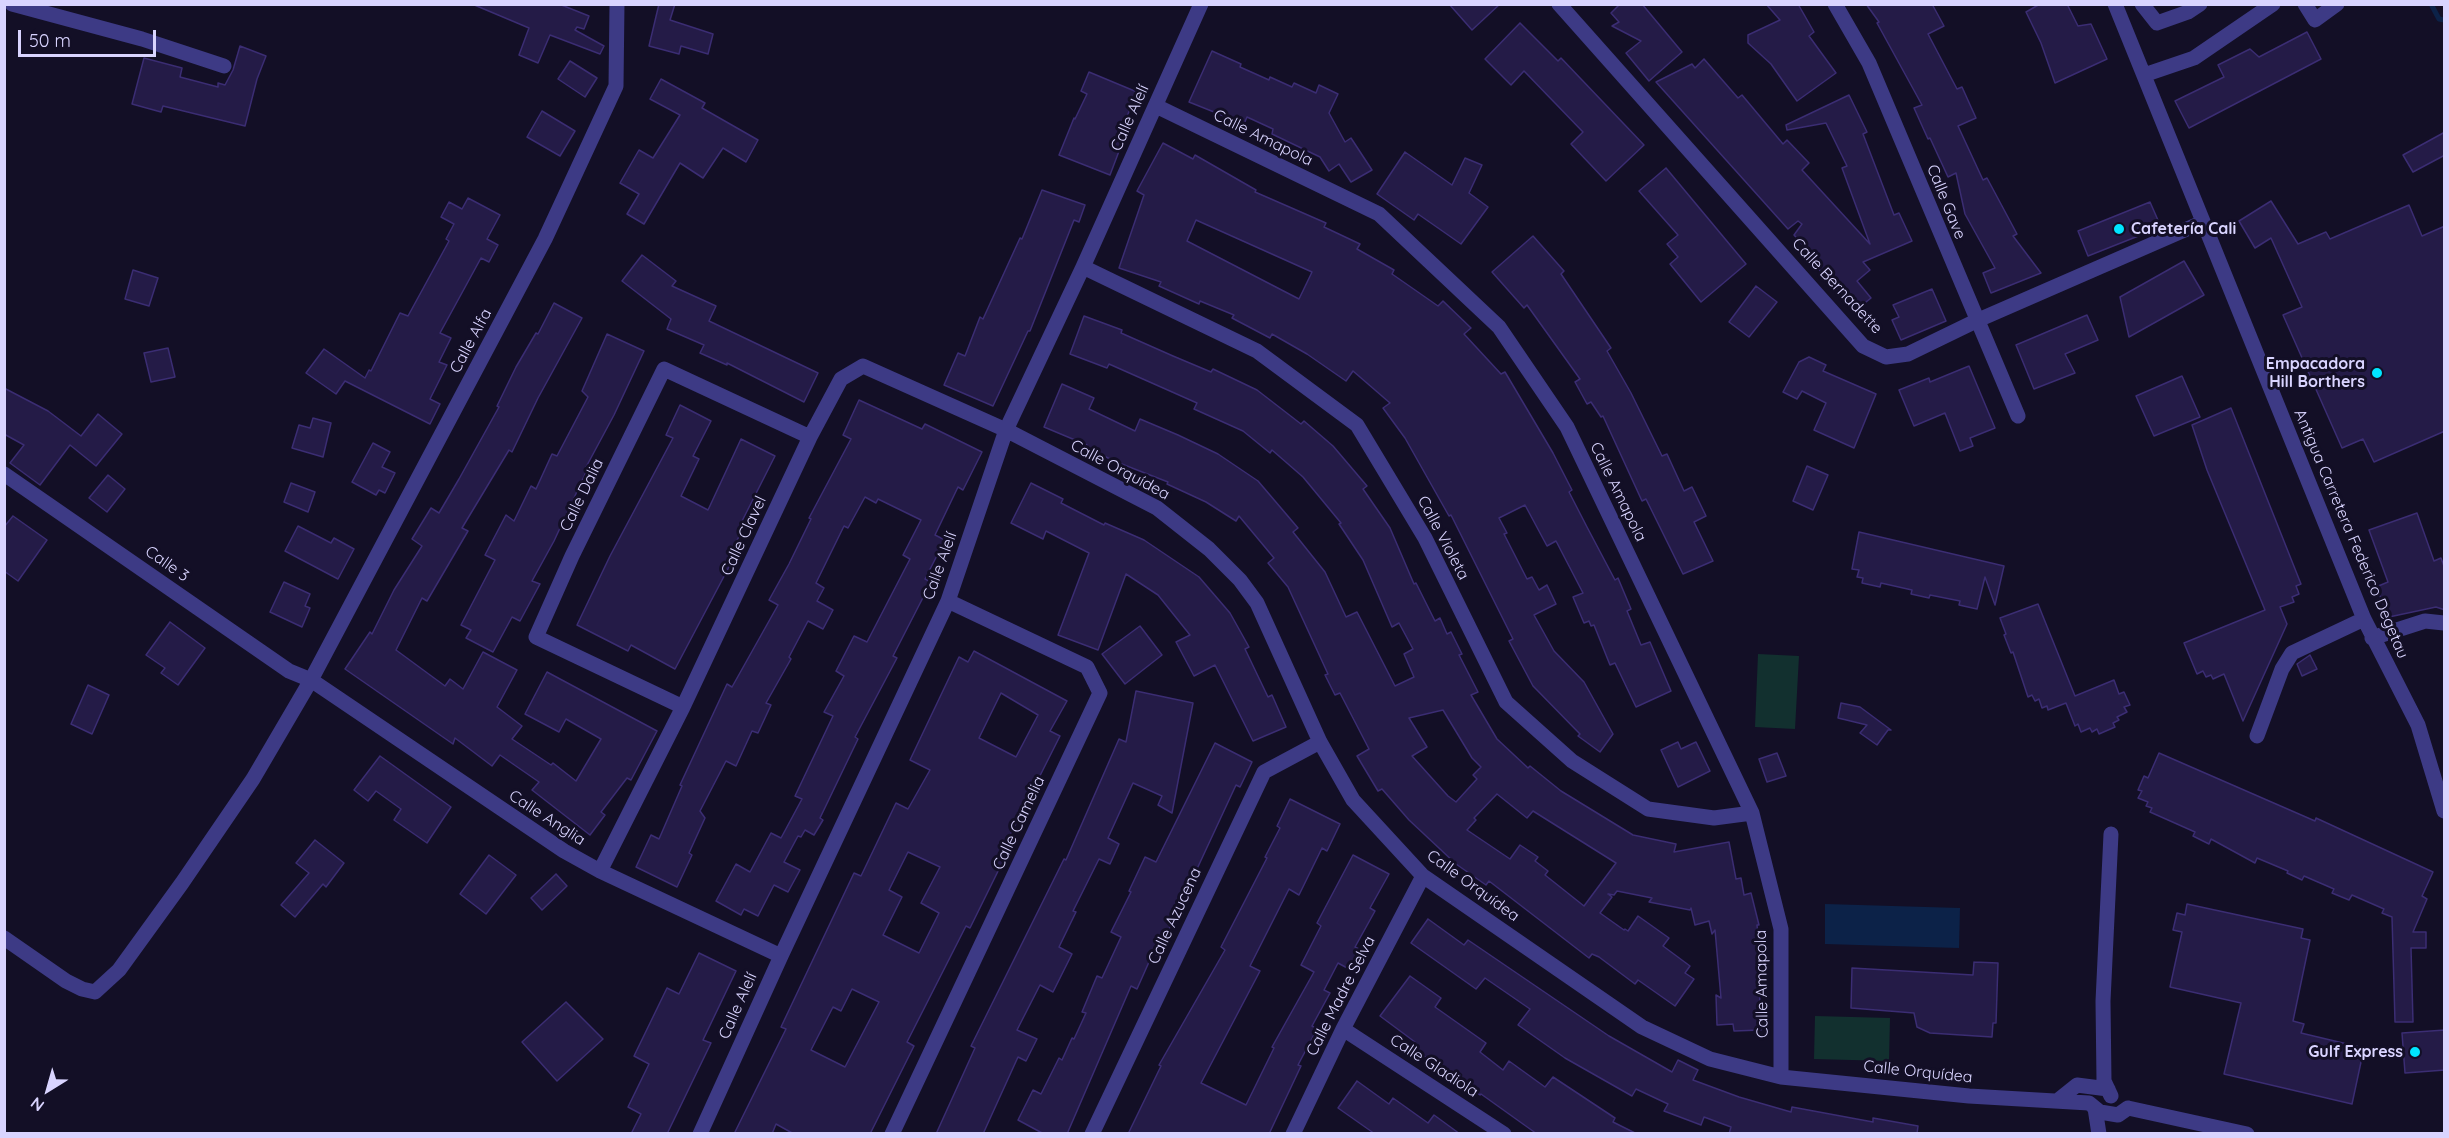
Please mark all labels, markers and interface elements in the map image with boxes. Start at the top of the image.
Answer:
scale bar [21,18,159,56]
text: 50 m [29,29,71,52]
street label: Calle Alelí [1107,82,1153,154]
street label: Calle Amapola [1210,106,1316,170]
street label: Calle Gave [1922,162,1970,242]
place label: Cafetería Cali [2131,219,2236,239]
marker: Cafetería Cali [2112,222,2126,236]
street label: Calle Bernadette [1788,234,1886,338]
street label: Calle Alfa [446,305,496,377]
place label: Empacadora Hill Borthers [2266,354,2365,392]
marker: Empacadora Hill Borthers [2370,366,2384,380]
street label: Antigua Carretera Federico Degetau [2290,406,2412,662]
street label: Calle Orquídea [1067,436,1173,504]
street label: Calle Amapola [1586,439,1650,545]
street label: Calle Dalia [556,455,608,535]
street label: Calle Clavel [717,493,771,579]
street label: Calle Violeta [1413,493,1473,583]
street label: Calle Alelí [919,529,961,603]
street label: Calle 3 [141,542,193,586]
street label: Calle Camelia [989,773,1049,873]
street label: Calle Anglia [505,786,589,850]
street label: Calle Orquídea [1423,846,1523,926]
street label: Calle Azucena [1144,865,1206,967]
street label: Calle Amapola [1751,930,1773,1038]
street label: Calle Madre Selva [1302,933,1380,1059]
street label: Calle Alelí [715,970,761,1042]
street label: Calle Gladiola [1386,1030,1482,1102]
place label: Gulf Express [2308,1042,2403,1062]
marker: Gulf Express [2408,1045,2422,1059]
street label: Calle Orquídea [1863,1057,1973,1087]
north arrow [18,1060,78,1120]
text: N [26,1093,48,1116]

